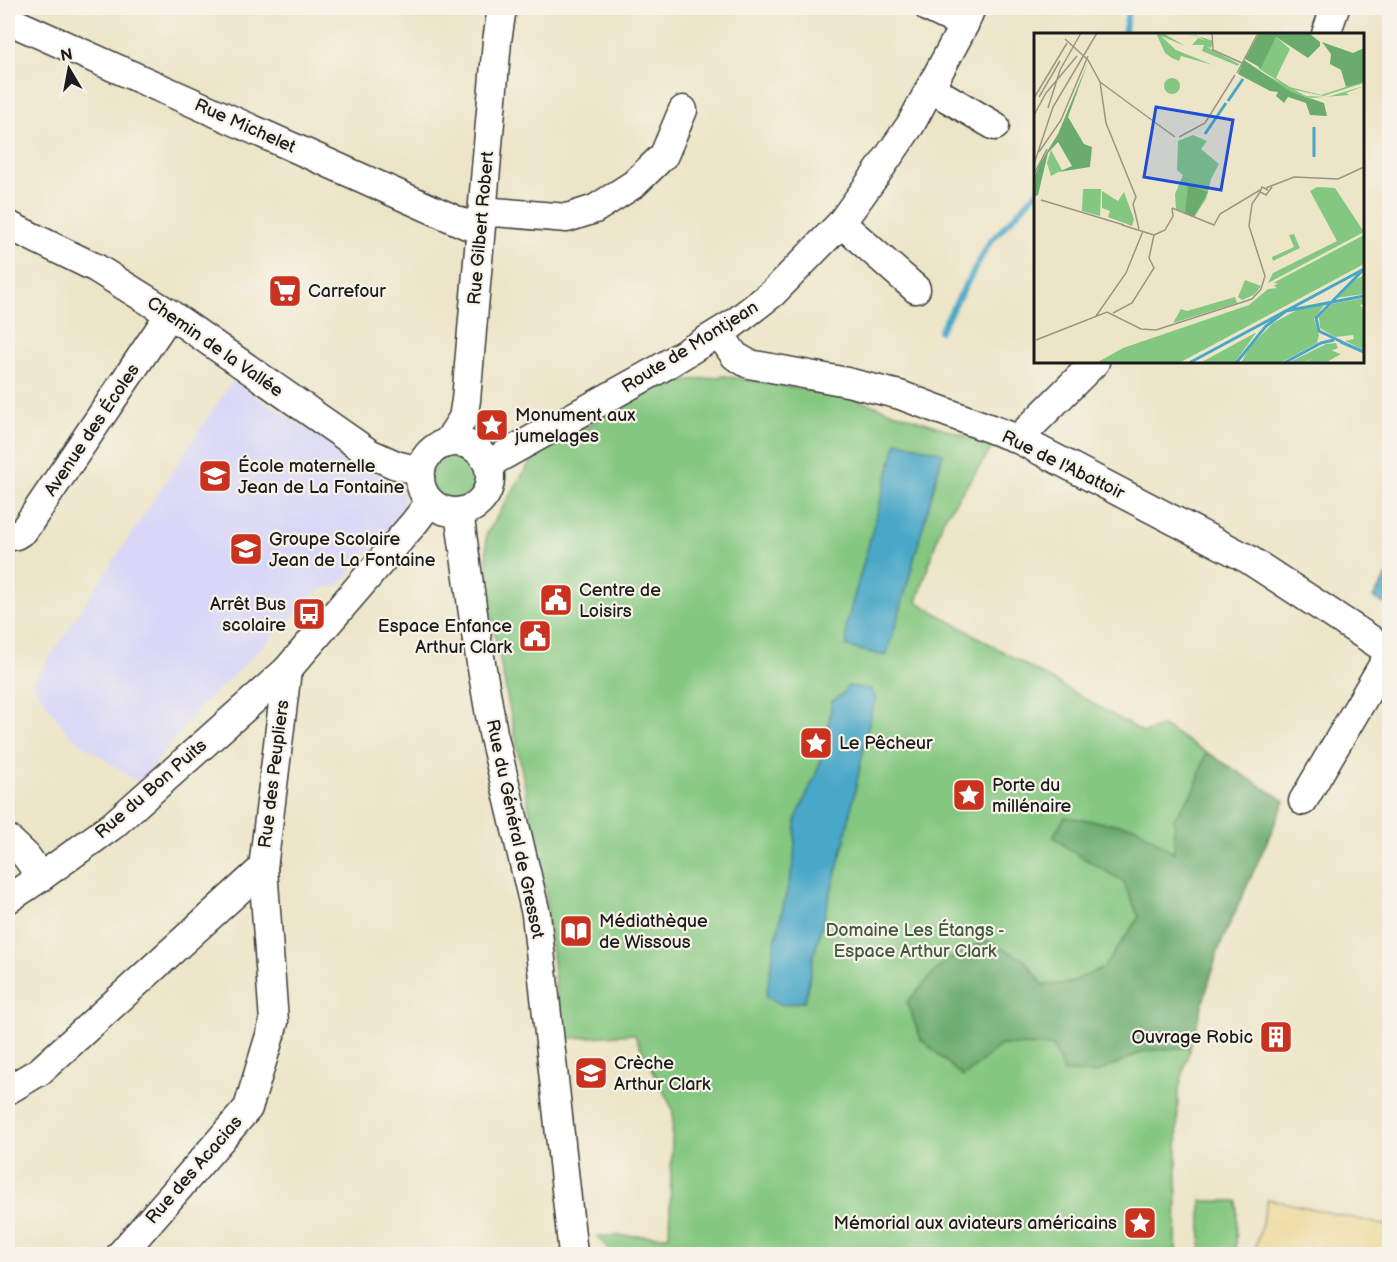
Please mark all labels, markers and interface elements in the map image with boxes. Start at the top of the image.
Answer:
inset map [1034,33,1364,363]
north arrow [39,39,99,99]
text: N [59,45,74,66]
street label: Rue Michelet [191,94,299,158]
street label: Rue Gilbert Robert [464,150,498,306]
supermarket icon: Carrefour [267,273,303,309]
place label: Carrefour [308,281,386,302]
street label: Chemin de la Vallée [143,292,287,402]
street label: Route de Montjean [618,297,762,397]
street label: Avenue des Écoles [38,359,144,500]
place label: Monument aux jumelages [514,405,636,447]
place icon: Monument aux jumelages [474,407,510,443]
street label: Rue de l'Abattoir [998,426,1128,504]
place label: École maternelle Jean de La Fontaine [238,454,405,498]
school or university icon: École maternelle Jean de La Fontaine [197,458,233,494]
place label: Groupe Scolaire Jean de La Fontaine [269,529,436,571]
school or university icon: Groupe Scolaire Jean de La Fontaine [228,531,264,567]
place label: Centre de Loisirs [579,580,661,622]
public building icon: Centre de Loisirs [538,582,574,618]
place label: Arrêt Bus scolaire [210,594,286,636]
bus stop icon: Arrêt Bus scolaire [291,596,327,632]
place label: Espace Enfance Arthur Clark [378,616,512,658]
public building icon: Espace Enfance Arthur Clark [517,618,553,654]
street label: Rue des Peupliers [254,699,294,849]
street label: Rue du Général de Gressot [481,717,549,941]
place icon: Le Pêcheur [798,725,834,761]
place label: Le Pêcheur [839,733,933,754]
street label: Rue du Bon Puits [91,735,211,843]
place label: Porte du millénaire [992,775,1072,817]
place icon: Porte du millénaire [951,777,987,813]
place label: Médiathèque de Wissous [599,911,708,953]
library icon: Médiathèque de Wissous [558,913,594,949]
park label: Domaine Les Étangs - Espace Arthur Clark [825,918,1005,962]
building icon: Ouvrage Robic [1258,1019,1294,1055]
place label: Ouvrage Robic [1131,1027,1253,1048]
place label: Crèche Arthur Clark [614,1053,711,1095]
school or university icon: Crèche Arthur Clark [573,1055,609,1091]
street label: Rue des Acacias [141,1112,247,1228]
place icon: Mémorial aux aviateurs américains [1122,1205,1158,1241]
place label: Mémorial aux aviateurs américains [833,1213,1117,1234]

